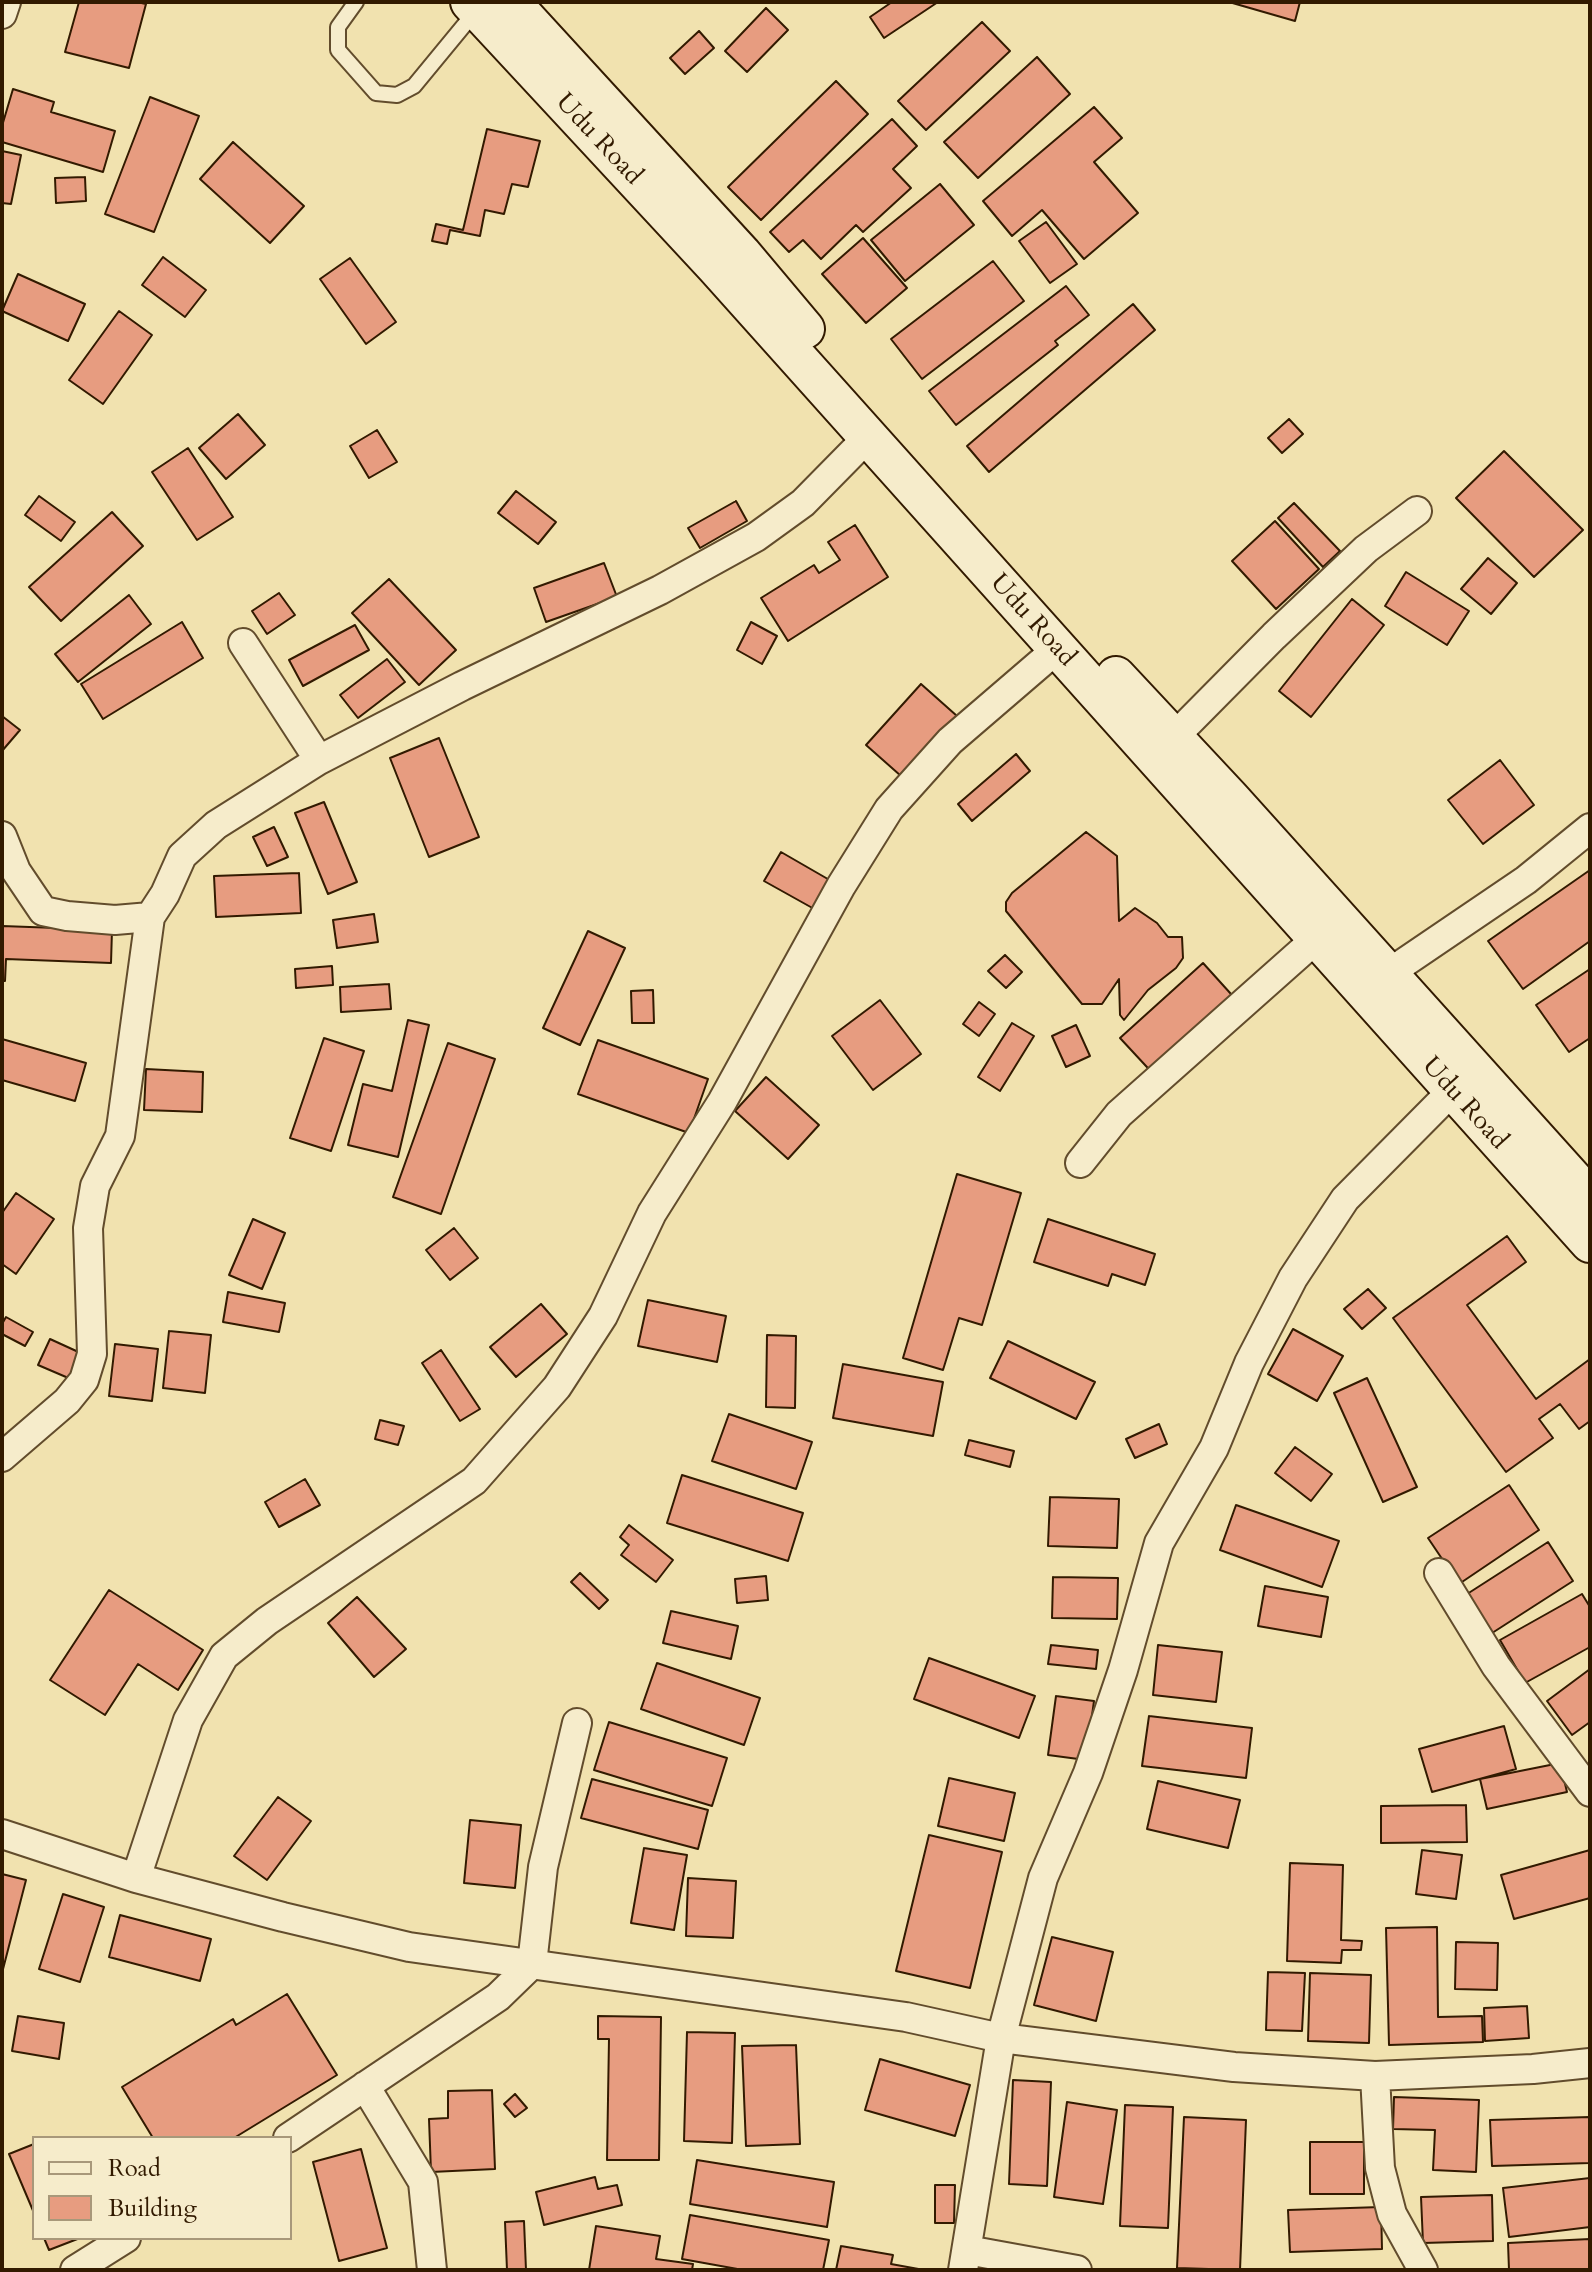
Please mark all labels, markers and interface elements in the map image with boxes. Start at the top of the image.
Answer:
street label: Udu Road [548,88,648,192]
street label: Udu Road [982,568,1082,674]
street label: Udu Road [1414,1051,1514,1157]
legend [32,2136,292,2240]
text: Road [108,2152,161,2185]
text: Building [108,2192,197,2225]

